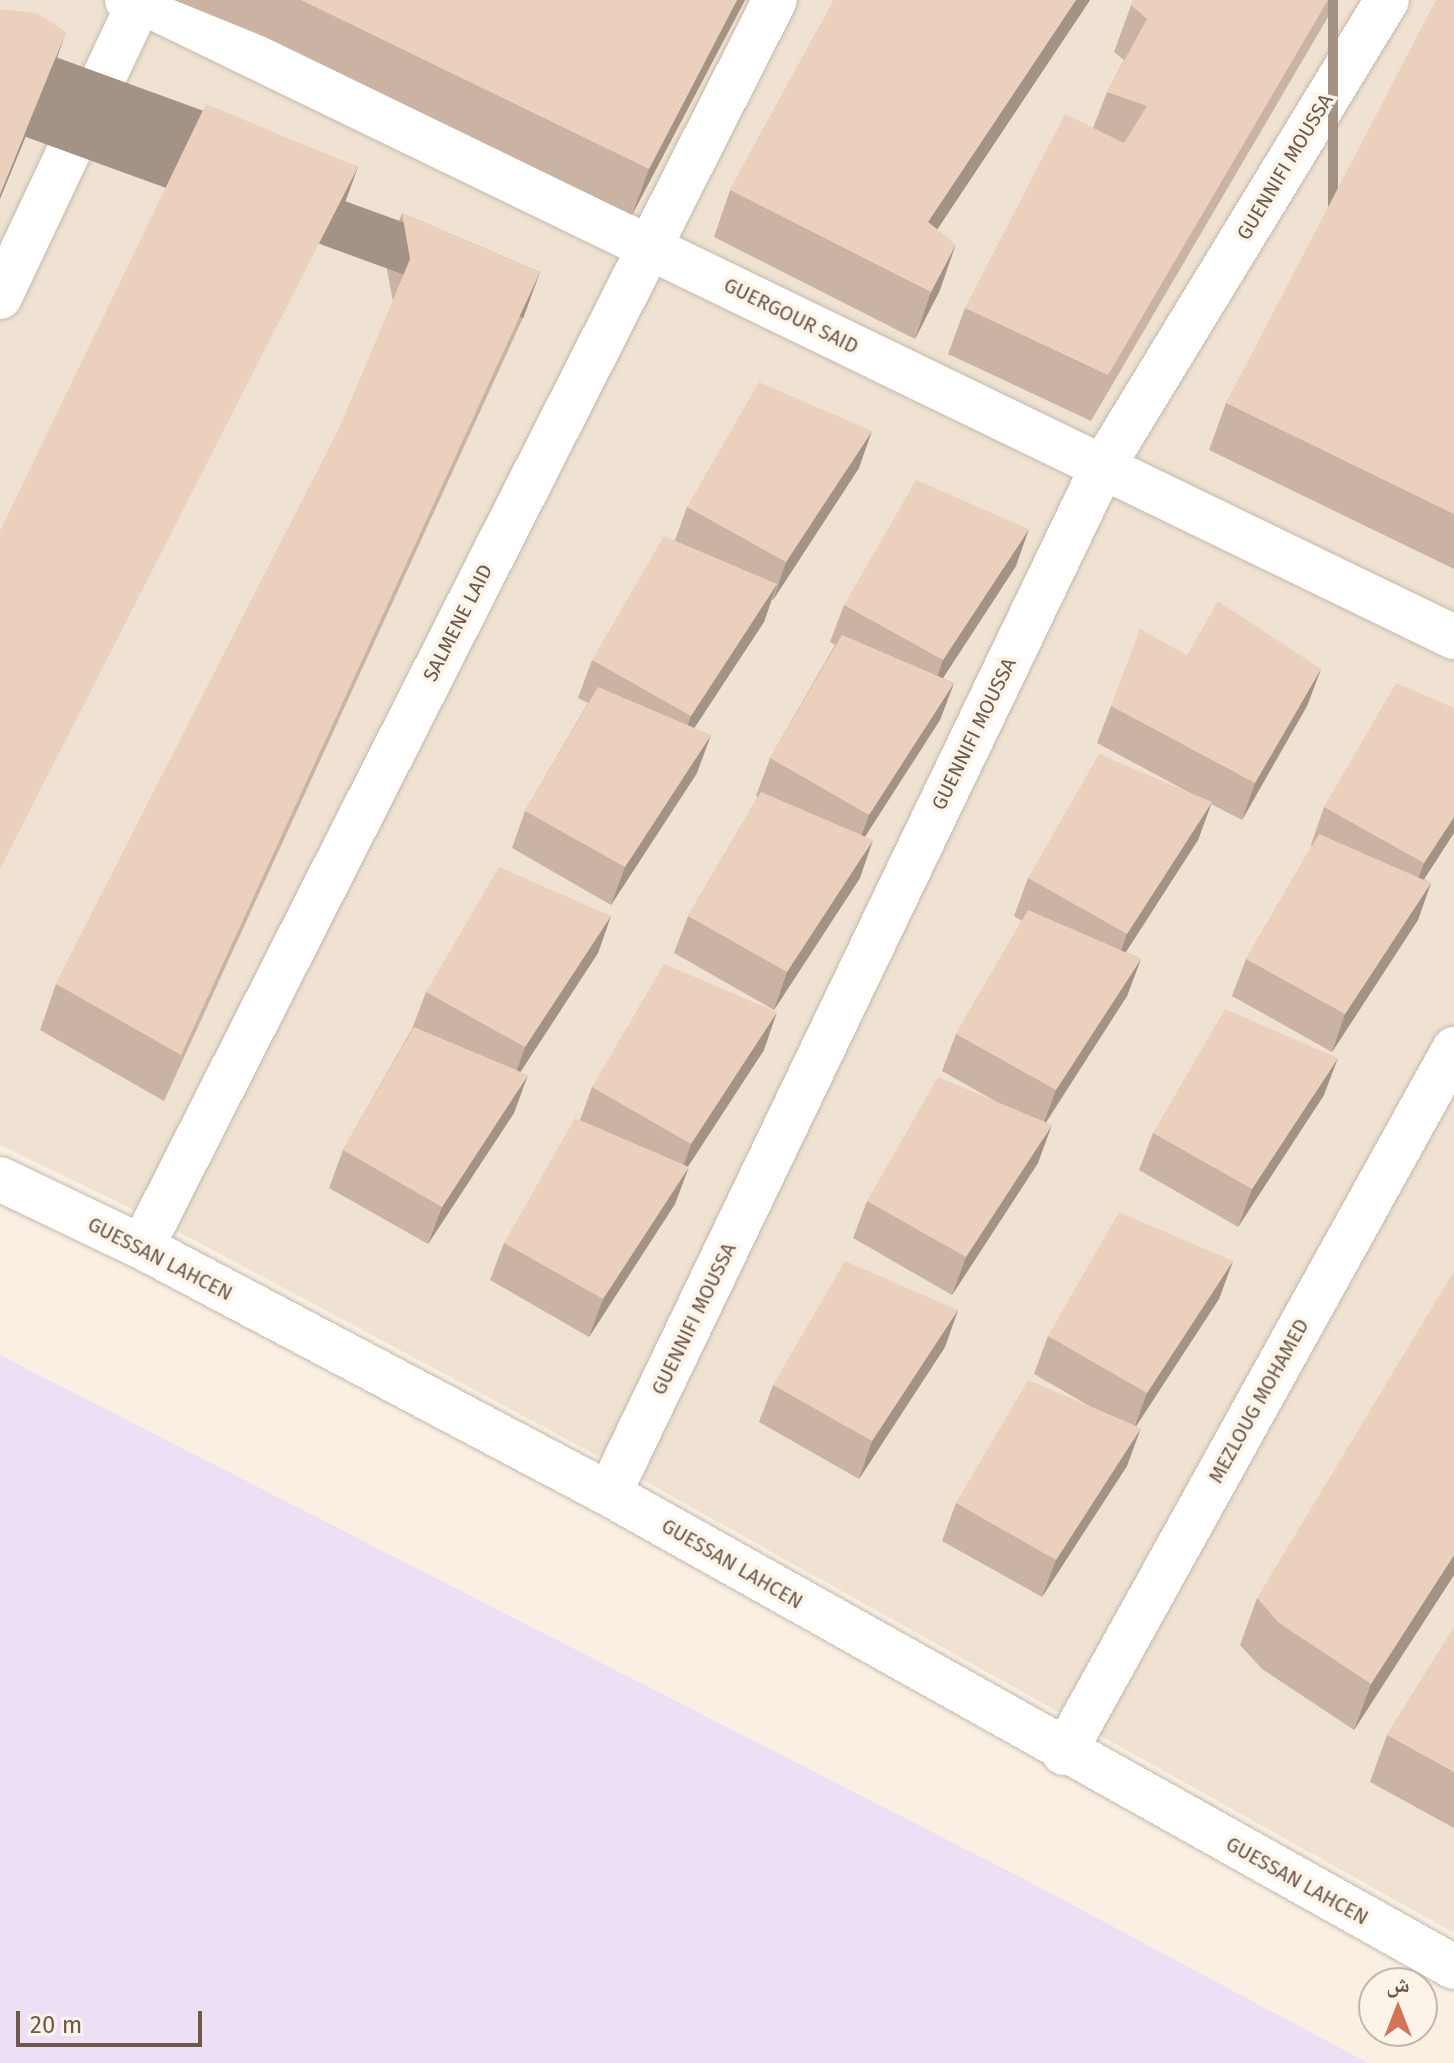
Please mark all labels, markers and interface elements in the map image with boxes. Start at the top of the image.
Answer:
street label: GUENNIFI MOUSSA [1232,90,1338,244]
street label: GUERGOUR SAID [720,273,862,359]
street label: SALMENE LAID [418,560,498,686]
street label: GUENNIFI MOUSSA [927,654,1021,814]
street label: GUESSAN LAHCEN [84,1212,236,1306]
street label: GUENNIFI MOUSSA [647,1239,741,1399]
street label: MEZLOUG MOHAMED [1204,1315,1314,1487]
street label: GUESSAN LAHCEN [657,1514,807,1614]
street label: GUESSAN LAHCEN [1222,1832,1372,1930]
north arrow [1358,1967,1438,2047]
text: ش [1386,1971,1410,1998]
scale bar [20,1995,206,2045]
text: 20 m [30,2011,82,2039]

